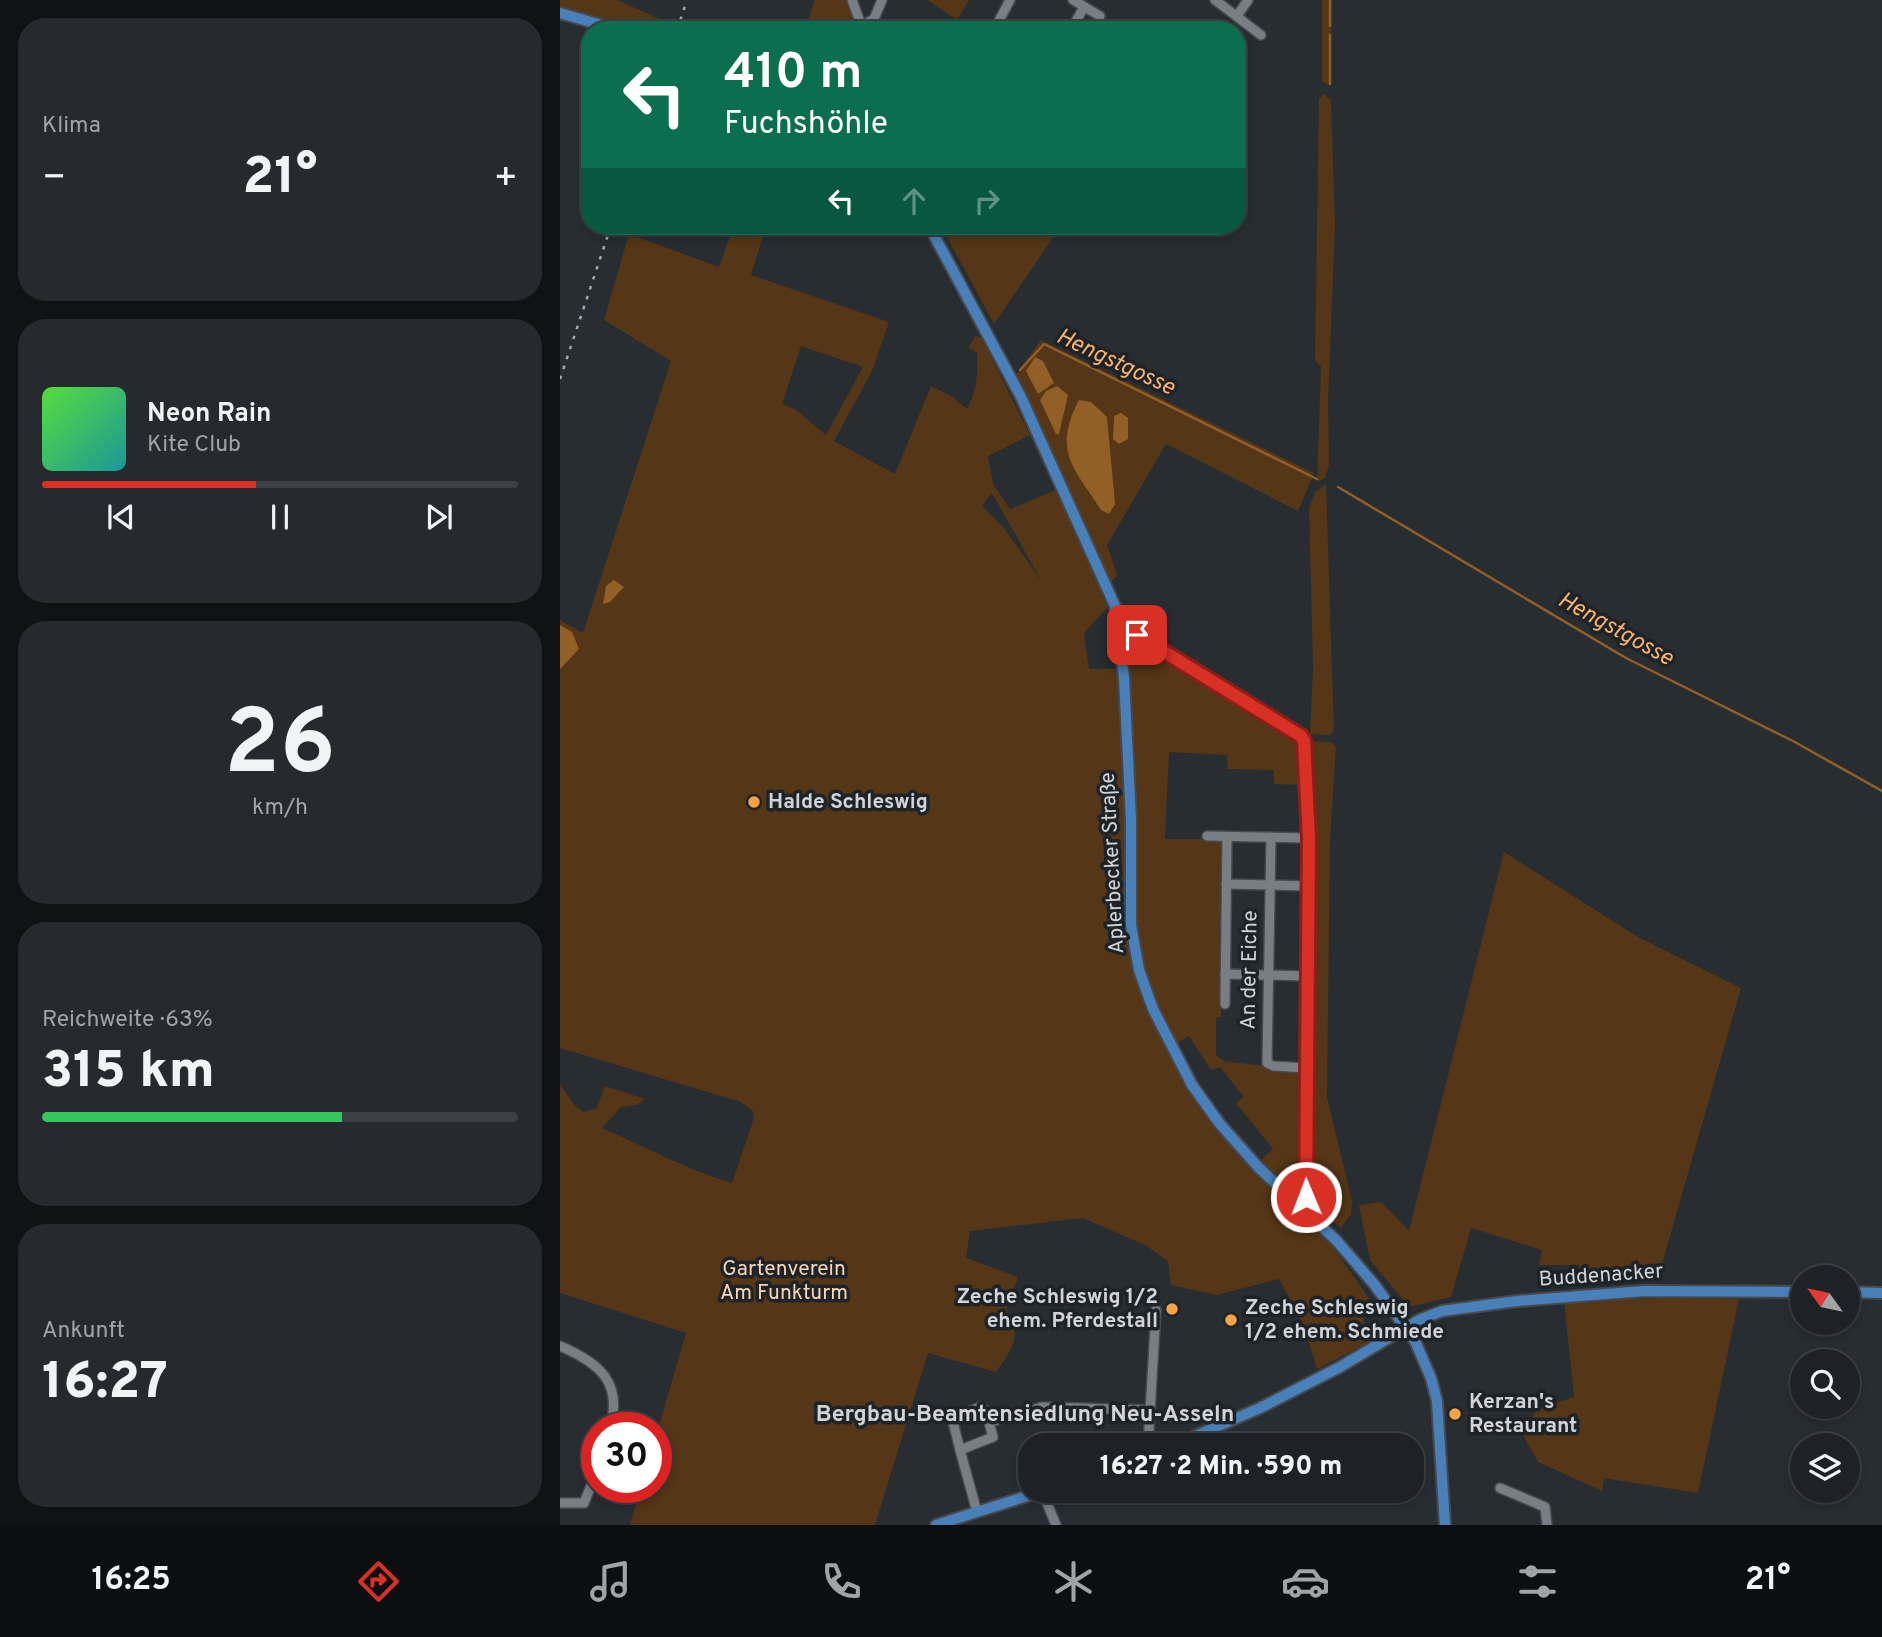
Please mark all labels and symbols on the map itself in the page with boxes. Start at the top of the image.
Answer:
water label: Hengstgosse [1051,323,1180,404]
water label: Hengstgosse [1552,586,1679,674]
pin [1107,605,1167,665]
street label: Aplerbecker Straße [1095,772,1131,954]
place label: Halde Schleswig [768,789,928,816]
marker: Halde Schleswig [746,794,762,810]
street label: An der Eiche [1235,910,1265,1030]
position arrow [1269,1160,1343,1234]
park label: Gartenverein Am Funkturm [720,1256,848,1307]
street label: Buddenacker [1538,1258,1664,1294]
north arrow [1790,1265,1860,1335]
place label: Zeche Schleswig 1/2 ehem. Pferdestall [957,1284,1158,1335]
place label: Zeche Schleswig 1/2 ehem. Schmiede [1245,1295,1444,1346]
marker: Zeche Schleswig 1/2 ehem. Pferdestall [1164,1301,1180,1317]
marker: Zeche Schleswig 1/2 ehem. Schmiede [1223,1312,1239,1328]
place label: Kerzan's Restaurant [1469,1389,1577,1440]
district label: Bergbau-Beamtensiedlung Neu-Asseln [816,1401,1234,1430]
marker: Kerzan's Restaurant [1447,1406,1463,1422]
speed limit sign: 30 [581,1412,672,1503]

